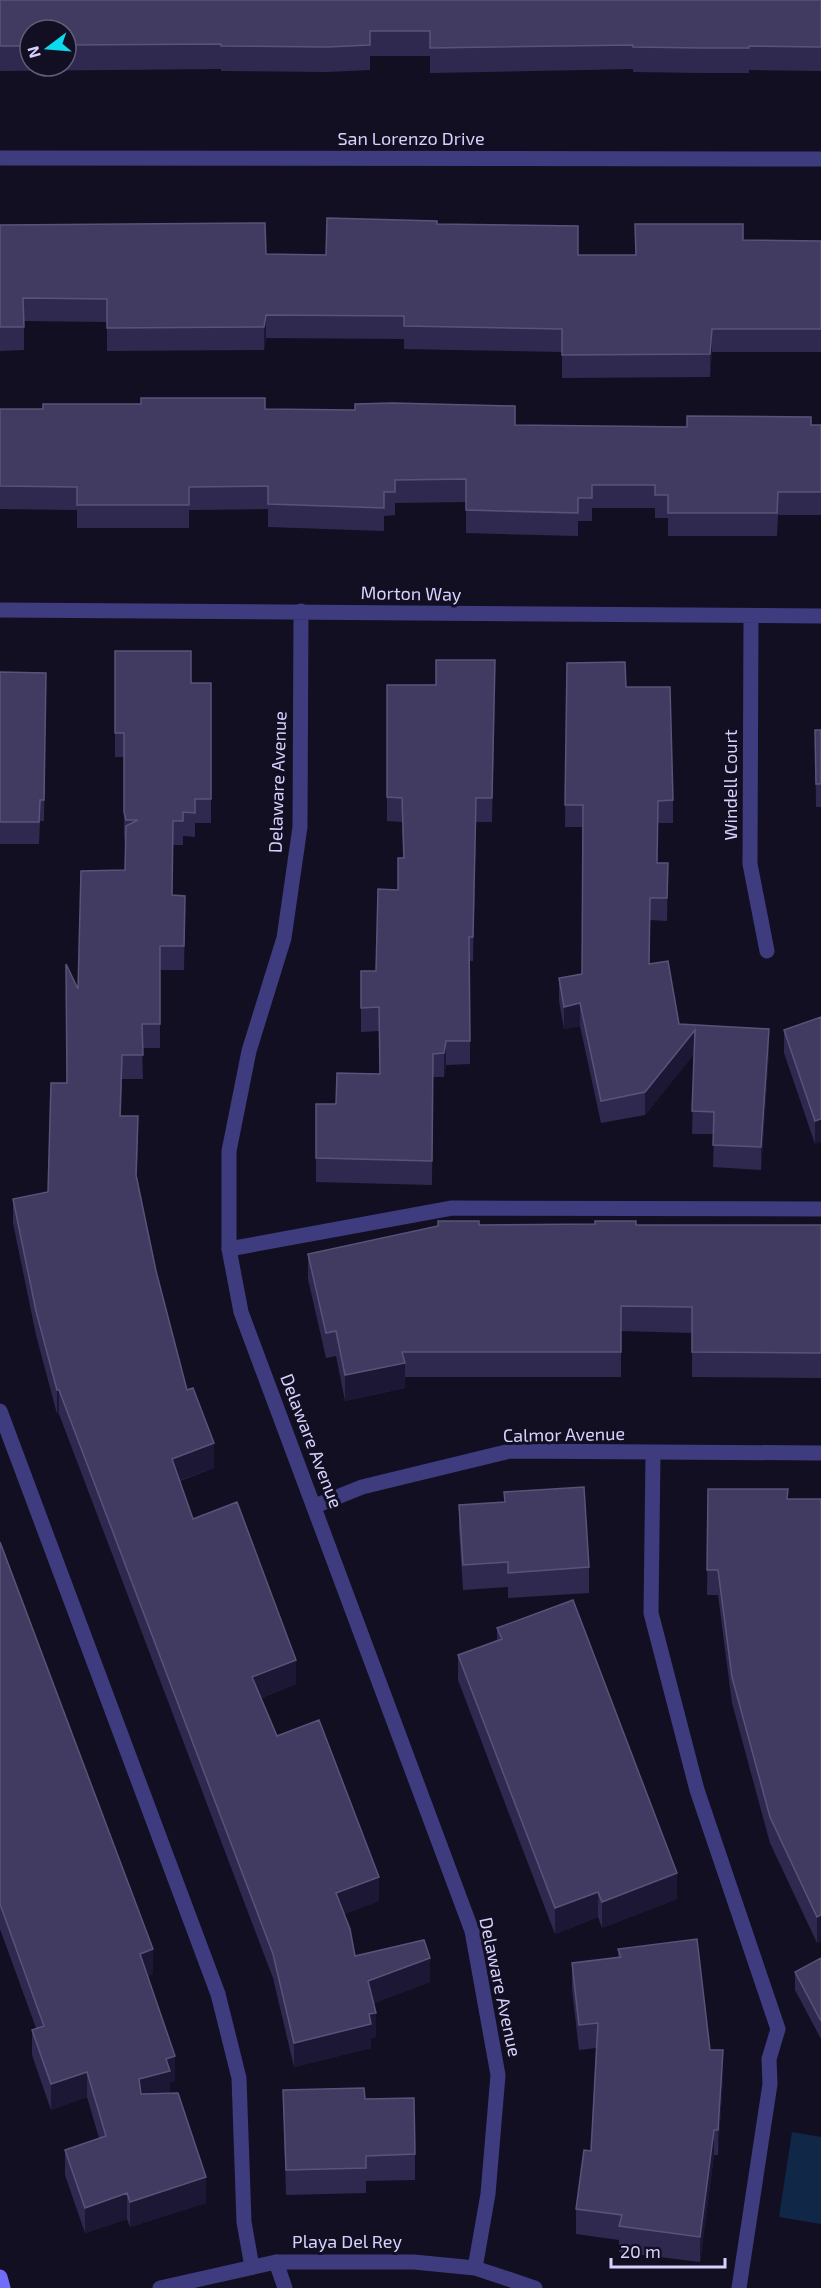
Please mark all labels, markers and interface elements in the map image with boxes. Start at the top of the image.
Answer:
north arrow [18,18,78,78]
text: N [22,44,44,60]
street label: San Lorenzo Drive [337,127,485,149]
street label: Morton Way [360,581,462,605]
street label: Delaware Avenue [264,711,290,853]
street label: Windell Court [719,729,741,841]
street label: Delaware Avenue [276,1370,348,1511]
street label: Calmor Avenue [503,1422,625,1446]
street label: Delaware Avenue [475,1915,527,2059]
street label: Playa Del Rey [292,2230,402,2252]
scale bar [611,2231,725,2269]
text: 20 m [620,2240,661,2262]

